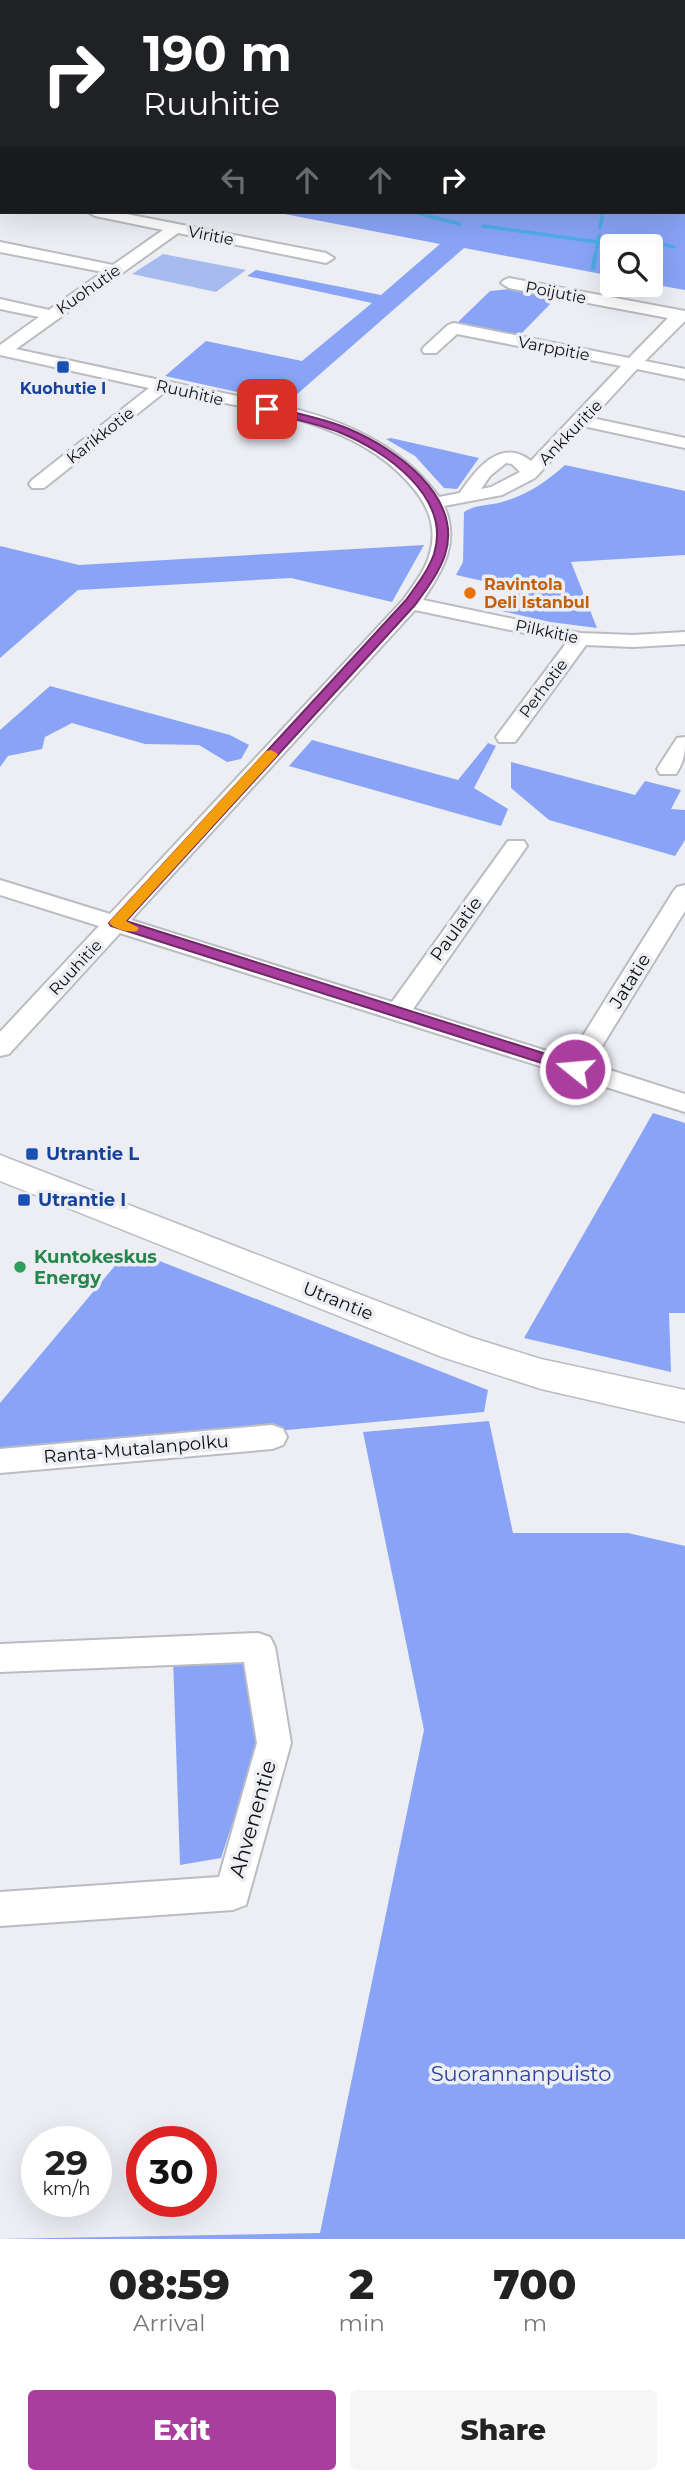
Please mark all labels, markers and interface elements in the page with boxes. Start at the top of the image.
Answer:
text: 190 m [143,24,292,83]
icon: right [28,28,119,119]
text: Ruuhitie [143,84,280,123]
icon: left [215,161,253,199]
icon: ahead [288,161,326,199]
icon: ahead [361,161,399,199]
icon: right [434,161,472,199]
street label: Viritie [186,222,235,249]
map controls [600,234,663,297]
button: search [600,234,663,297]
street label: Kuohutie [53,260,124,318]
street label: Poijutie [524,277,588,308]
street label: Varppitie [517,332,591,365]
marker: Kuohutie I [55,359,71,375]
street label: Ruuhitie [154,376,225,409]
place label: Kuohutie I [20,379,106,398]
pin [237,379,297,439]
icon: arrive [248,390,286,428]
street label: Ankkuritie [535,396,606,469]
street label: Karikkotie [63,403,138,468]
place label: Ravintola Deli Istanbul [484,575,590,612]
marker: Ravintola Deli Istanbul [462,585,478,601]
street label: Pilkkitie [514,616,580,647]
street label: Perhotie [515,655,572,721]
street label: Paulatie [425,893,487,965]
street label: Ruuhitie [45,936,106,999]
street label: Jatatie [604,950,655,1013]
position arrow [538,1032,612,1106]
place label: Utrantie L [46,1143,139,1165]
marker: Utrantie L [24,1146,40,1162]
place label: Utrantie I [38,1189,126,1211]
marker: Utrantie I [16,1192,32,1208]
place label: Kuntokeskus Energy [34,1246,157,1289]
marker: Kuntokeskus Energy [12,1259,28,1275]
street label: Utrantie [300,1277,376,1325]
street label: Ranta-Mutalanpolku [43,1430,229,1468]
street label: Ahvenentie [224,1757,281,1880]
park label: Suorannanpuisto [431,2061,611,2086]
speed limit sign: 30 [126,2126,217,2217]
text: 29 [45,2141,88,2184]
text: km/h [42,2178,91,2200]
text: 08:59 [109,2258,230,2310]
text: 2 [349,2258,374,2310]
text: 700 [493,2258,576,2310]
text: Arrival [133,2309,206,2337]
text: min [339,2309,385,2337]
text: m [523,2309,547,2337]
button: Exit [28,2390,336,2470]
button: Share [350,2390,657,2470]

